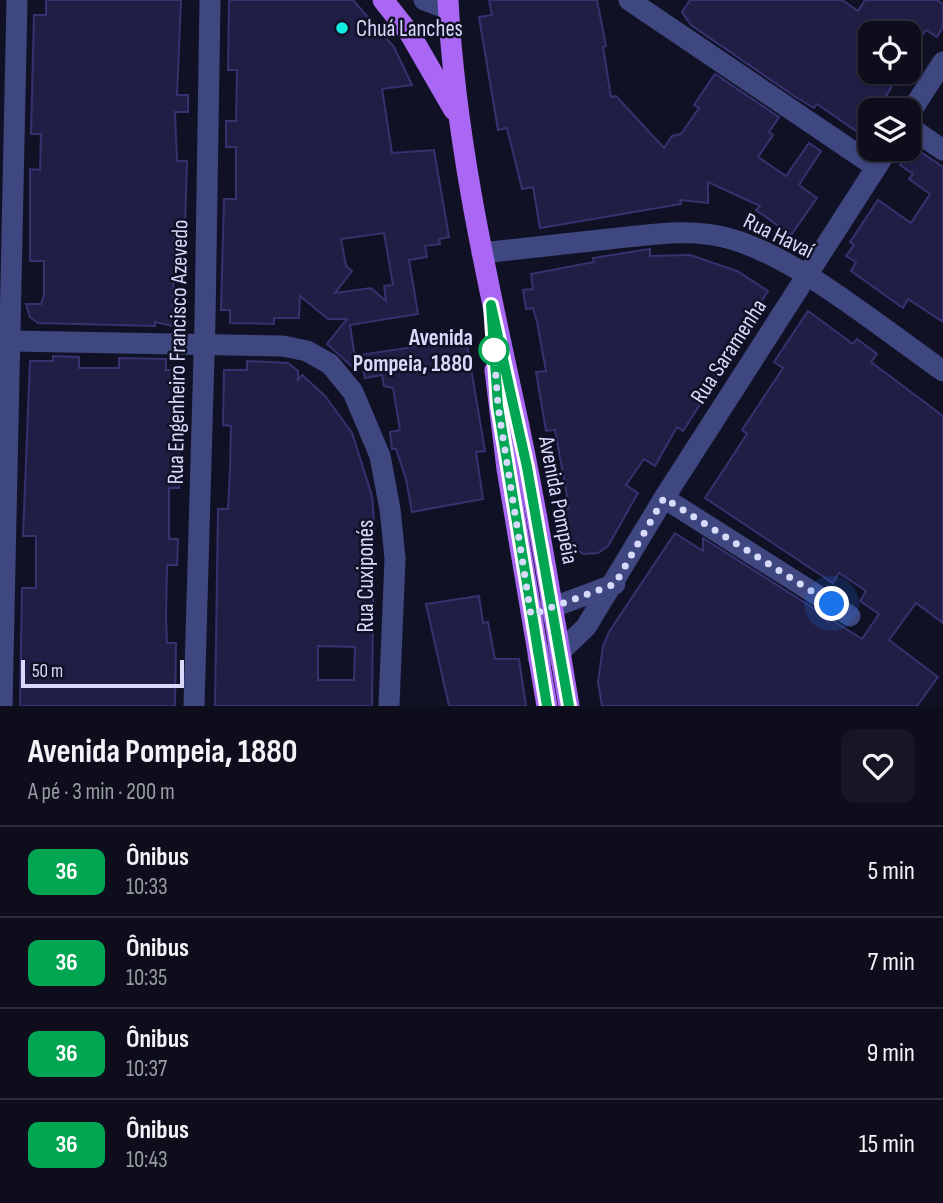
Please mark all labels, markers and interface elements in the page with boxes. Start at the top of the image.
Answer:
place label: Chuá Lanches [356,15,463,43]
marker: Chuá Lanches [334,20,350,36]
map controls [858,21,921,161]
button: locate [858,21,921,84]
button: layers [858,98,921,161]
street label: Rua Havaí [739,207,819,265]
street label: Rua Engenheiro Francisco Azevedo [162,219,194,485]
street label: Rua Saramenha [685,294,773,409]
place label: Avenida Pompeia, 1880 [353,324,473,378]
marker: Avenida Pompeia, 1880 [479,335,509,365]
street label: Avenida Pompéia [532,433,584,567]
street label: Rua Cuxiponés [352,520,380,632]
your location [814,586,849,621]
scale bar [21,657,184,689]
text: 50 m [32,660,63,683]
button: heart [841,729,915,803]
text: Avenida Pompeia, 1880 [28,732,298,772]
text: A pé · 3 min · 200 m [28,778,175,806]
text: Ônibus [126,842,189,873]
text: 5 min [868,856,915,887]
text: 36 [55,857,78,886]
text: 10:33 [126,873,168,901]
text: Ônibus [126,933,189,964]
text: 7 min [868,947,915,978]
text: 36 [55,948,78,977]
text: 10:35 [126,964,167,992]
text: Ônibus [126,1024,189,1055]
text: 9 min [867,1038,915,1069]
text: 36 [55,1039,78,1068]
text: 10:37 [126,1055,167,1083]
text: Ônibus [126,1115,189,1146]
text: 15 min [859,1129,915,1160]
text: 36 [55,1130,78,1159]
text: 10:43 [126,1146,168,1174]

